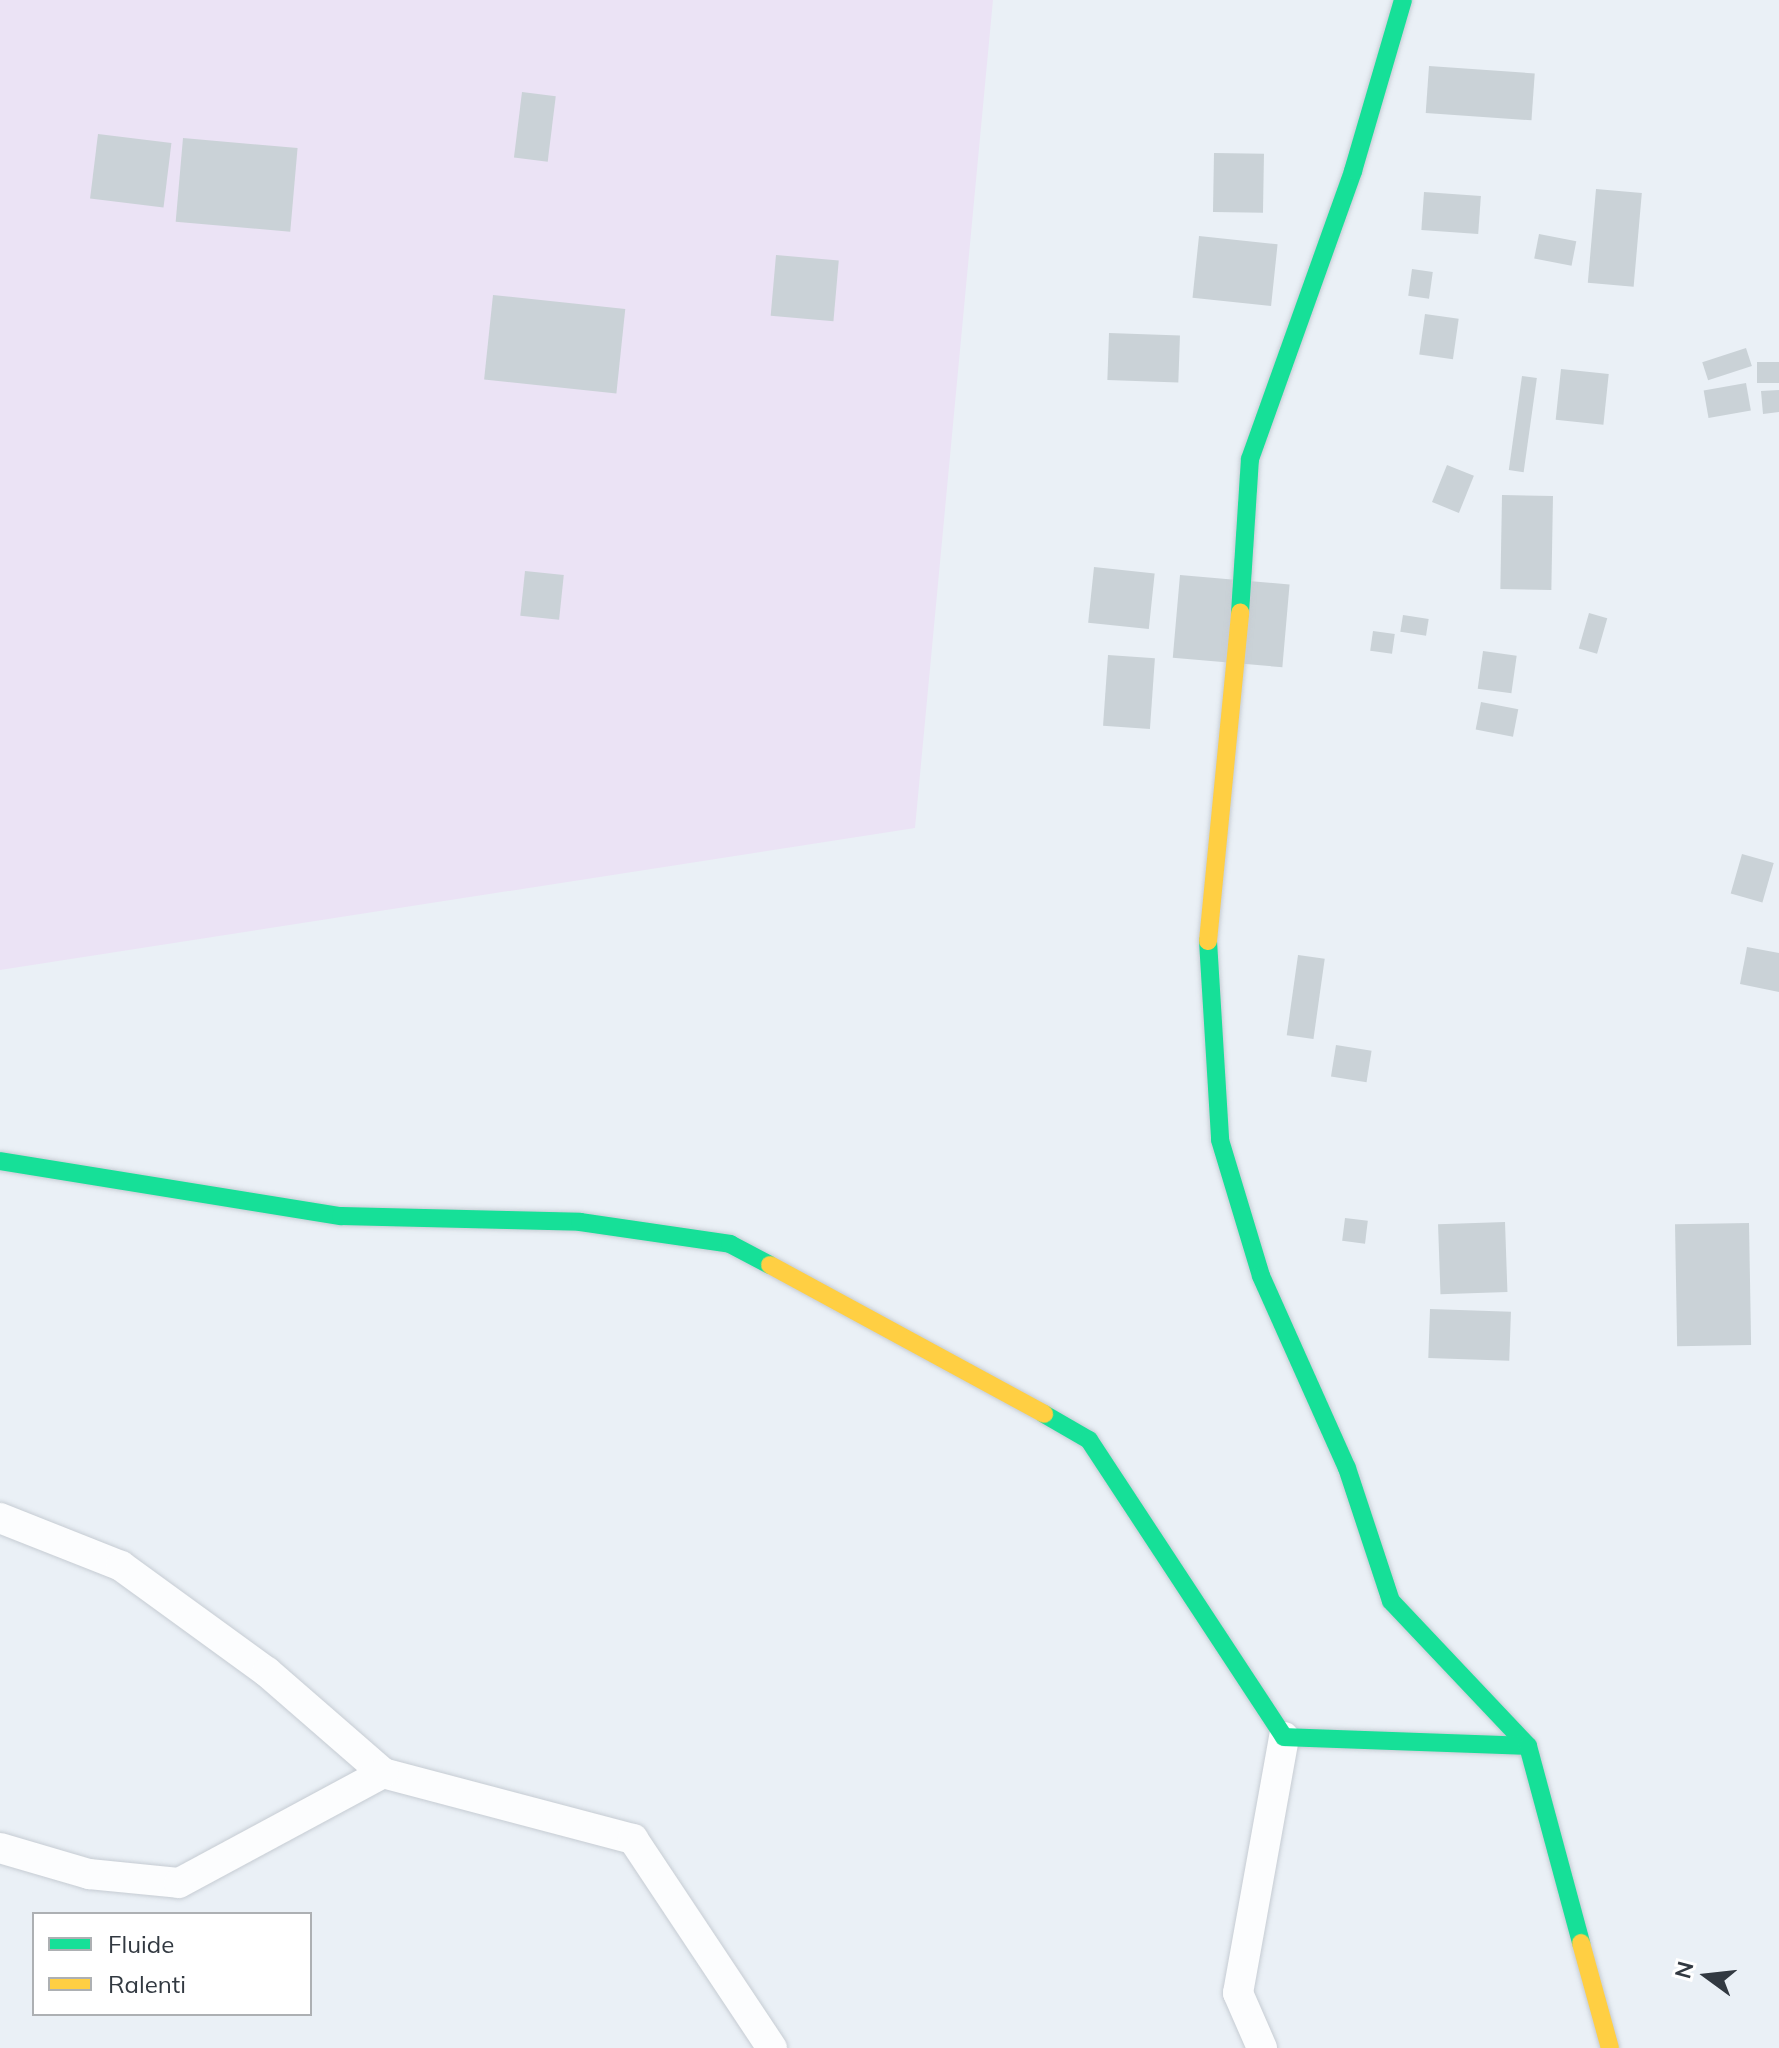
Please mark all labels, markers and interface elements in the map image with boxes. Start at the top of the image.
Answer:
legend [32,1912,312,2016]
text: Fluide [108,1929,174,1959]
north arrow [1667,1936,1747,2016]
text: N [1668,1958,1699,1981]
text: Ralenti [108,1969,186,1999]

